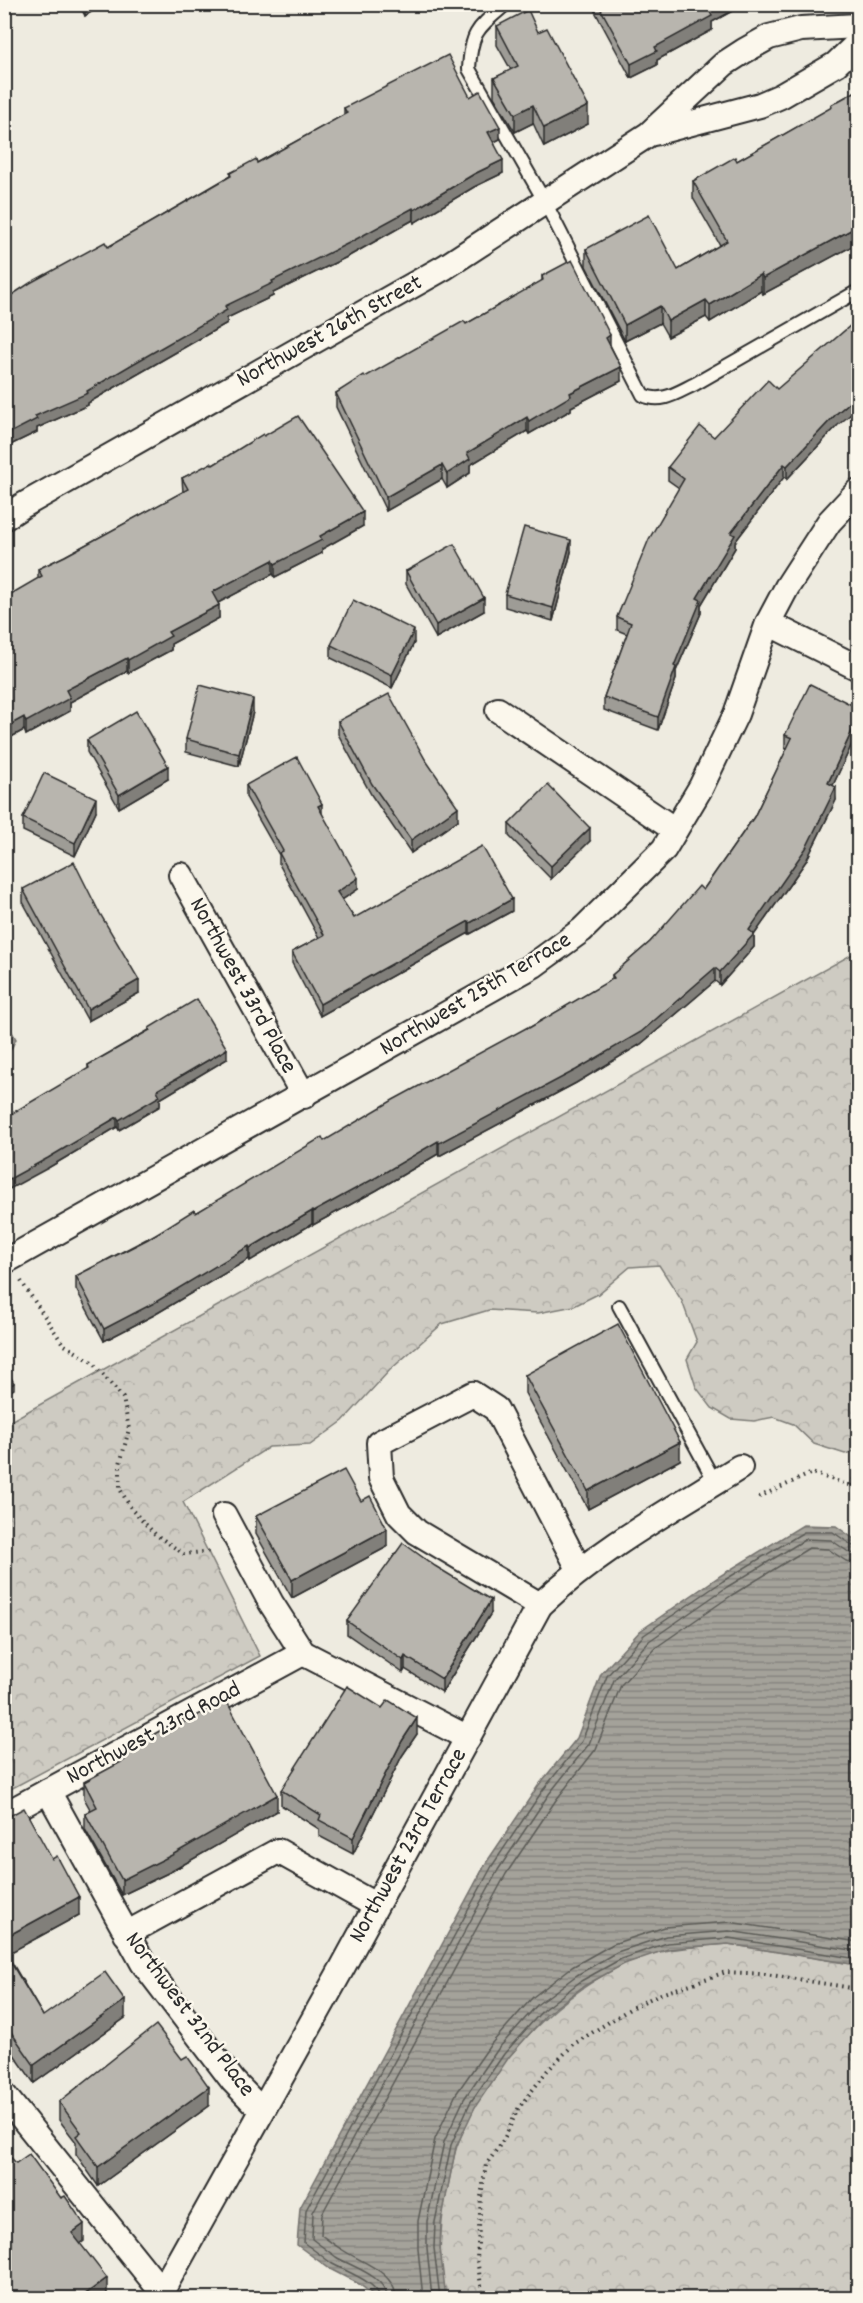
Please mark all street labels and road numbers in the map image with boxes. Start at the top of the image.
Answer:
street label: Northwest 26th Street [231,267,429,397]
street label: Northwest 33rd Place [179,892,305,1080]
street label: Northwest 25th Terrace [374,924,578,1066]
street label: Northwest 23rd Road [61,1674,247,1794]
street label: Northwest 23rd Terrace [341,1742,477,1950]
street label: Northwest 32nd Place [116,1925,262,2105]

